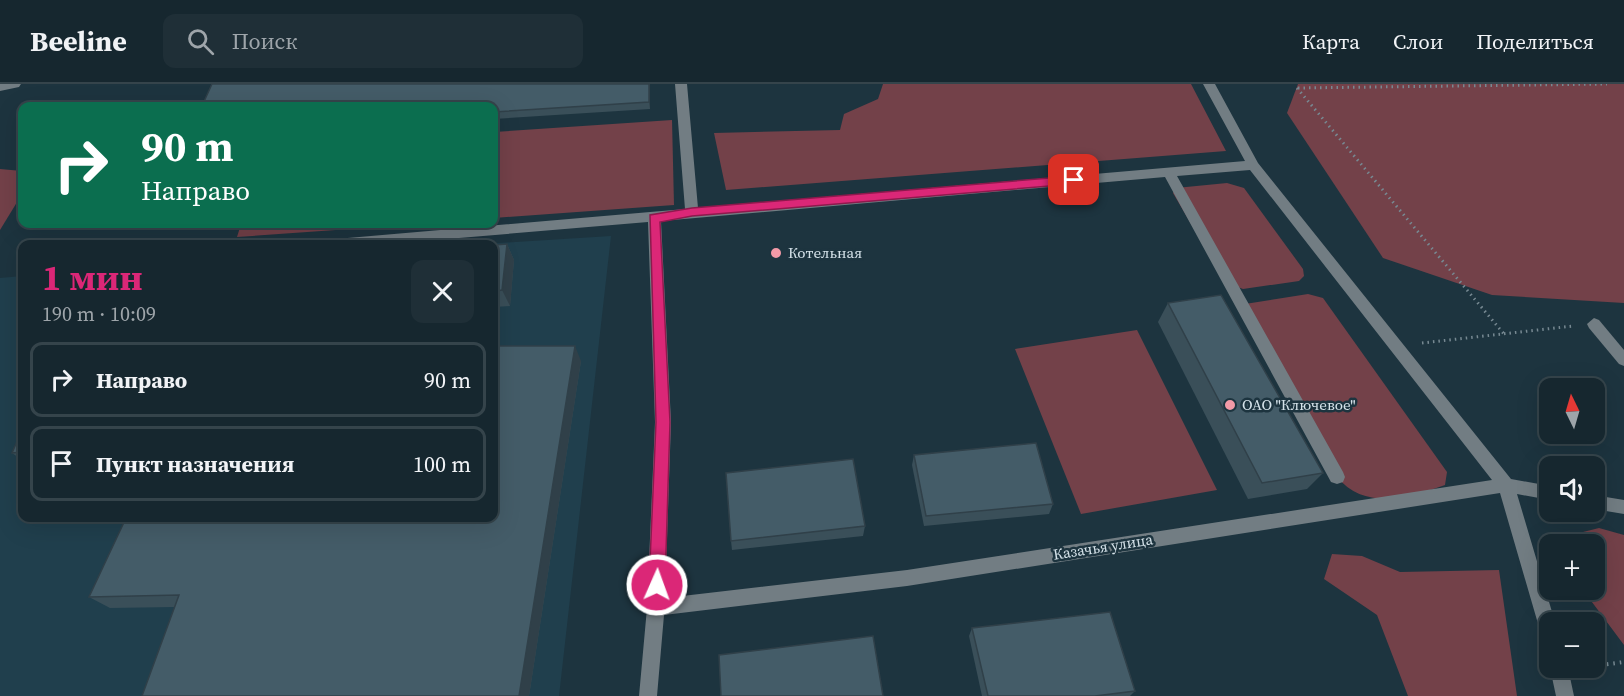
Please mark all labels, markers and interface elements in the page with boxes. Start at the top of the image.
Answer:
search box [163,14,583,68]
text: Beeline [30,22,127,60]
icon: search [184,25,217,58]
text: Поиск [232,26,297,56]
text: Карта [1302,27,1360,56]
text: Слои [1393,27,1443,56]
text: Поделиться [1476,27,1594,56]
text: 90 m [141,117,234,175]
icon: right [42,126,120,204]
pin [1048,154,1099,205]
icon: arrive [1057,163,1090,196]
text: Направо [141,172,250,209]
place label: Котельная [788,242,862,263]
marker: Котельная [769,246,783,260]
text: 1 мин [42,253,143,302]
button: close [411,260,474,323]
text: 190 m · 10:09 [42,300,156,328]
icon: right [45,363,78,396]
text: Направо [96,365,187,395]
text: 90 m [424,365,471,395]
north arrow [1539,378,1605,444]
map controls [1539,378,1605,678]
place label: ОАО "Ключевое" [1242,394,1356,415]
marker: ОАО "Ключевое" [1223,398,1237,412]
icon: arrive [45,447,78,480]
text: Пункт назначения [96,449,294,479]
text: 100 m [413,449,471,479]
button: sound [1539,456,1605,522]
street label: Казачья улица [1052,528,1155,565]
button: + [1539,534,1605,600]
position arrow [625,553,689,617]
button: − [1539,612,1605,678]

